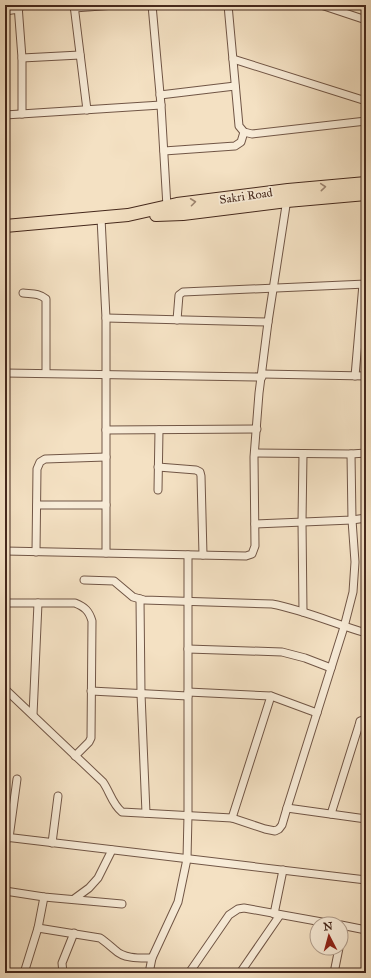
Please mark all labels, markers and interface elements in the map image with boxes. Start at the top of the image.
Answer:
one-way arrow [319,182,326,191]
street label: Sakri Road [219,185,273,207]
one-way arrow [190,198,197,207]
north arrow [309,916,349,956]
text: N [323,920,334,934]

